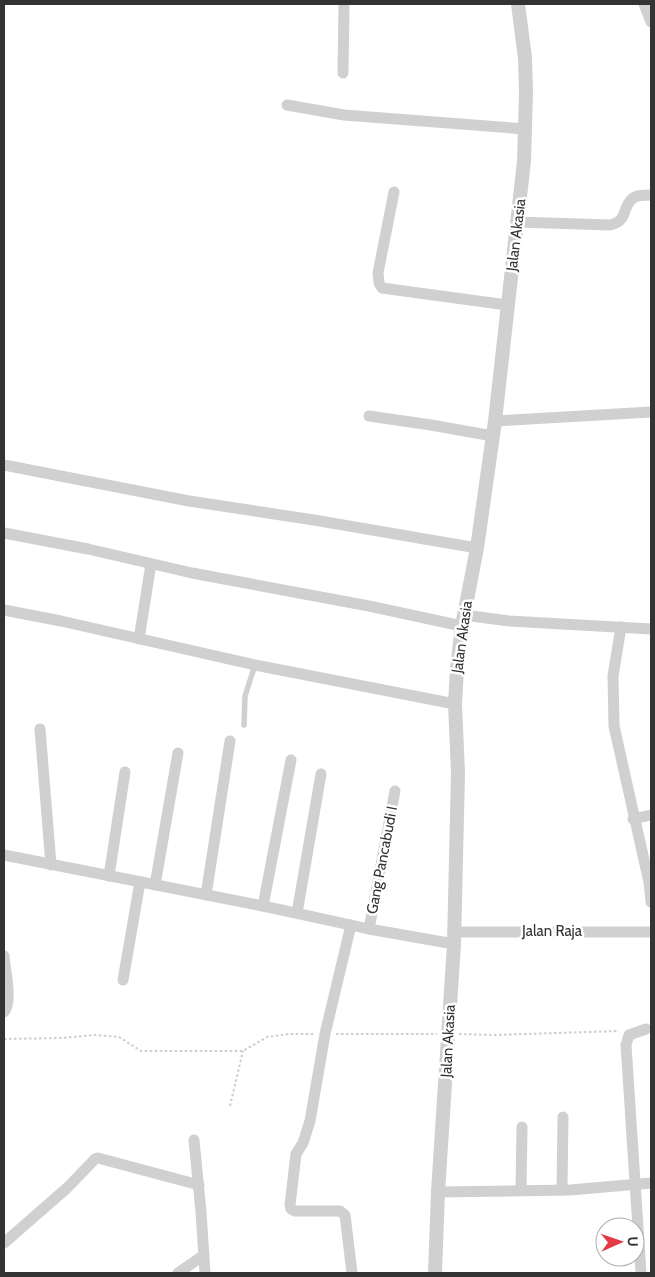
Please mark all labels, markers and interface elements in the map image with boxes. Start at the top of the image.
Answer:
street label: Jalan Akasia [502,197,529,273]
street label: Jalan Akasia [448,599,476,675]
street label: Gang Pancabudi I [363,805,401,915]
street label: Jalan Raja [521,922,583,940]
street label: Jalan Akasia [437,1003,459,1079]
north arrow [595,1217,645,1267]
text: U [624,1236,642,1247]

